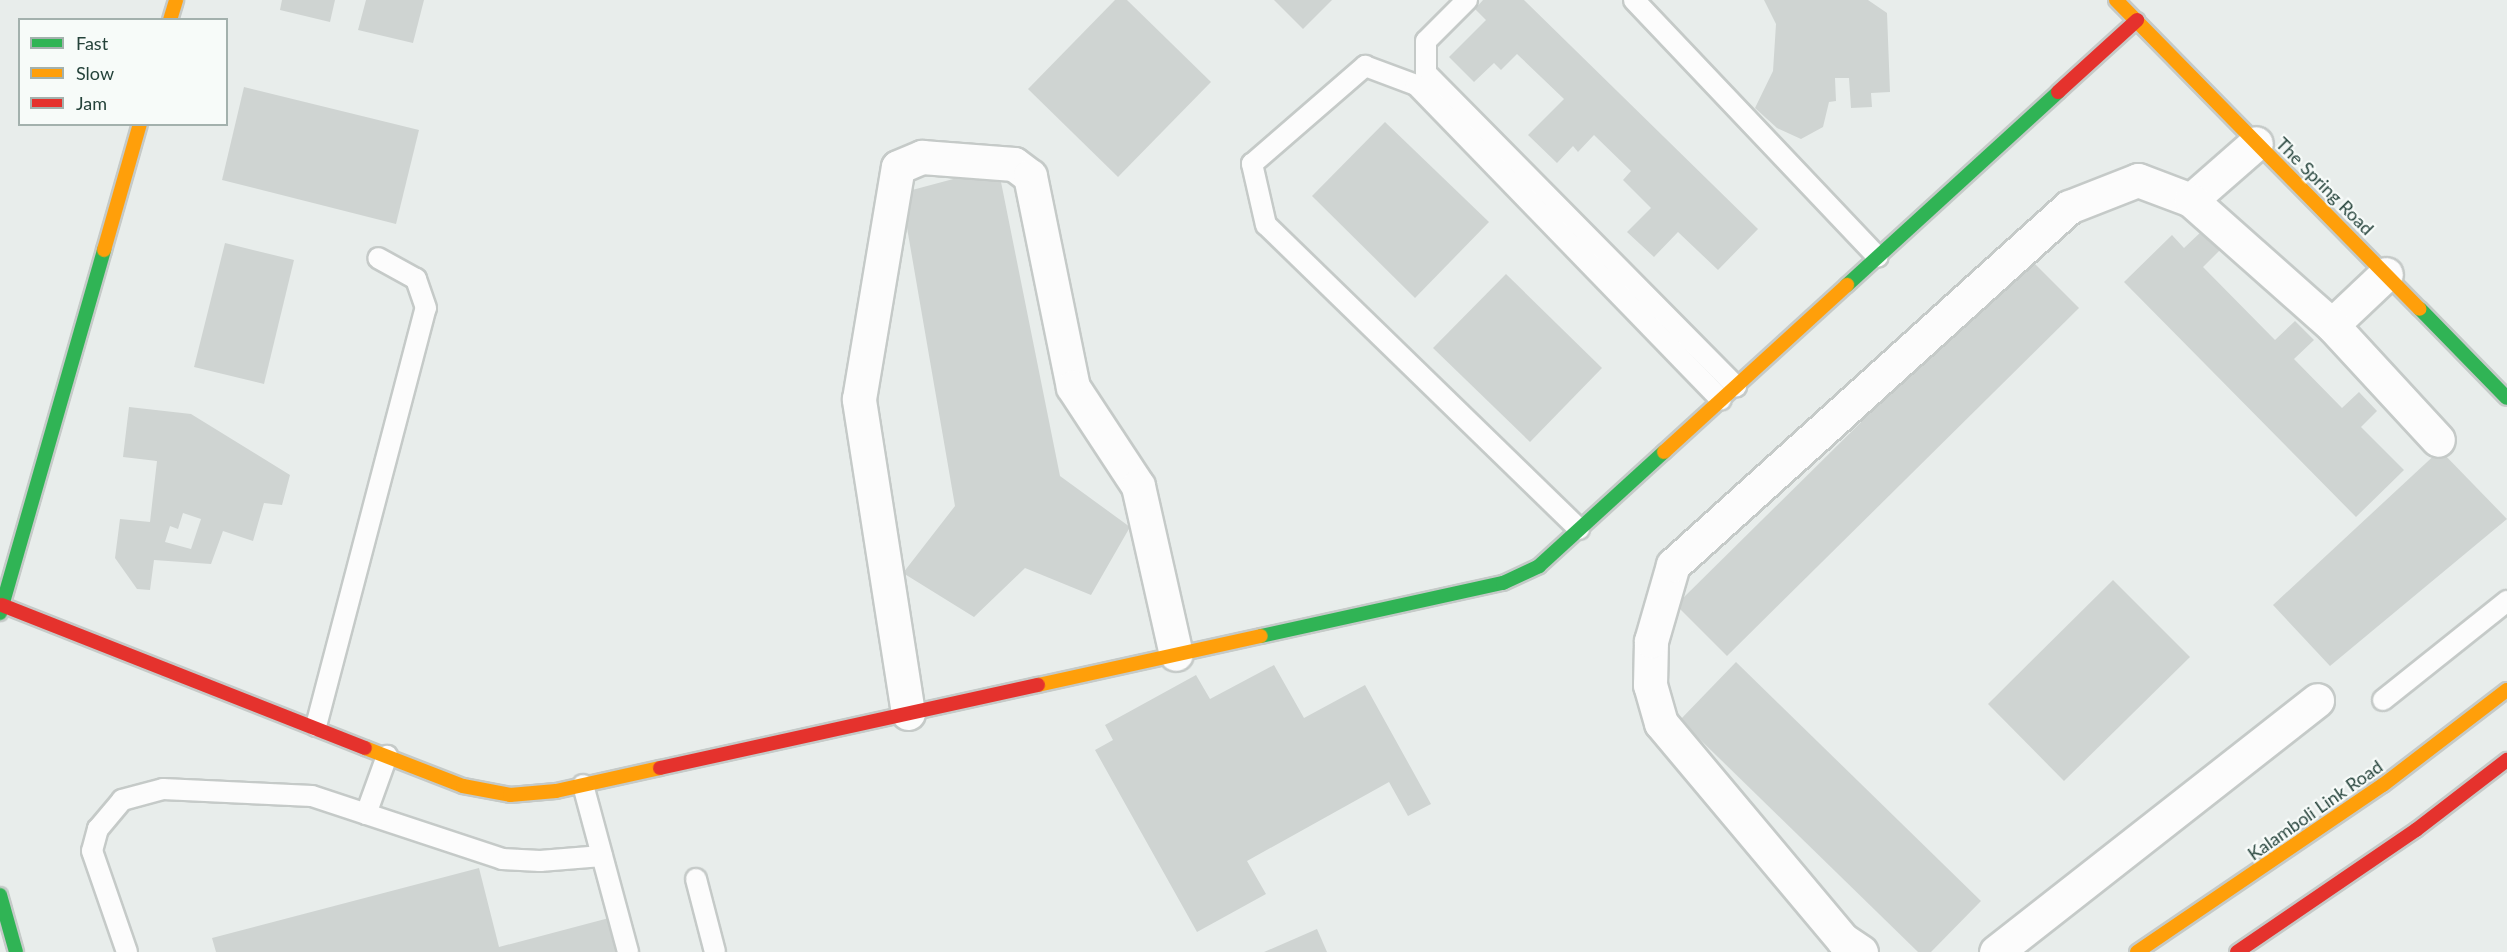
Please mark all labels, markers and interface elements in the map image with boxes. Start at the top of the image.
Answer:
legend [18,18,228,126]
text: Fast [76,32,108,54]
text: Slow [76,62,114,84]
text: Jam [76,92,107,114]
street label: The Spring Road [2272,133,2378,239]
street label: Kalamboli Link Road [2243,755,2387,865]

